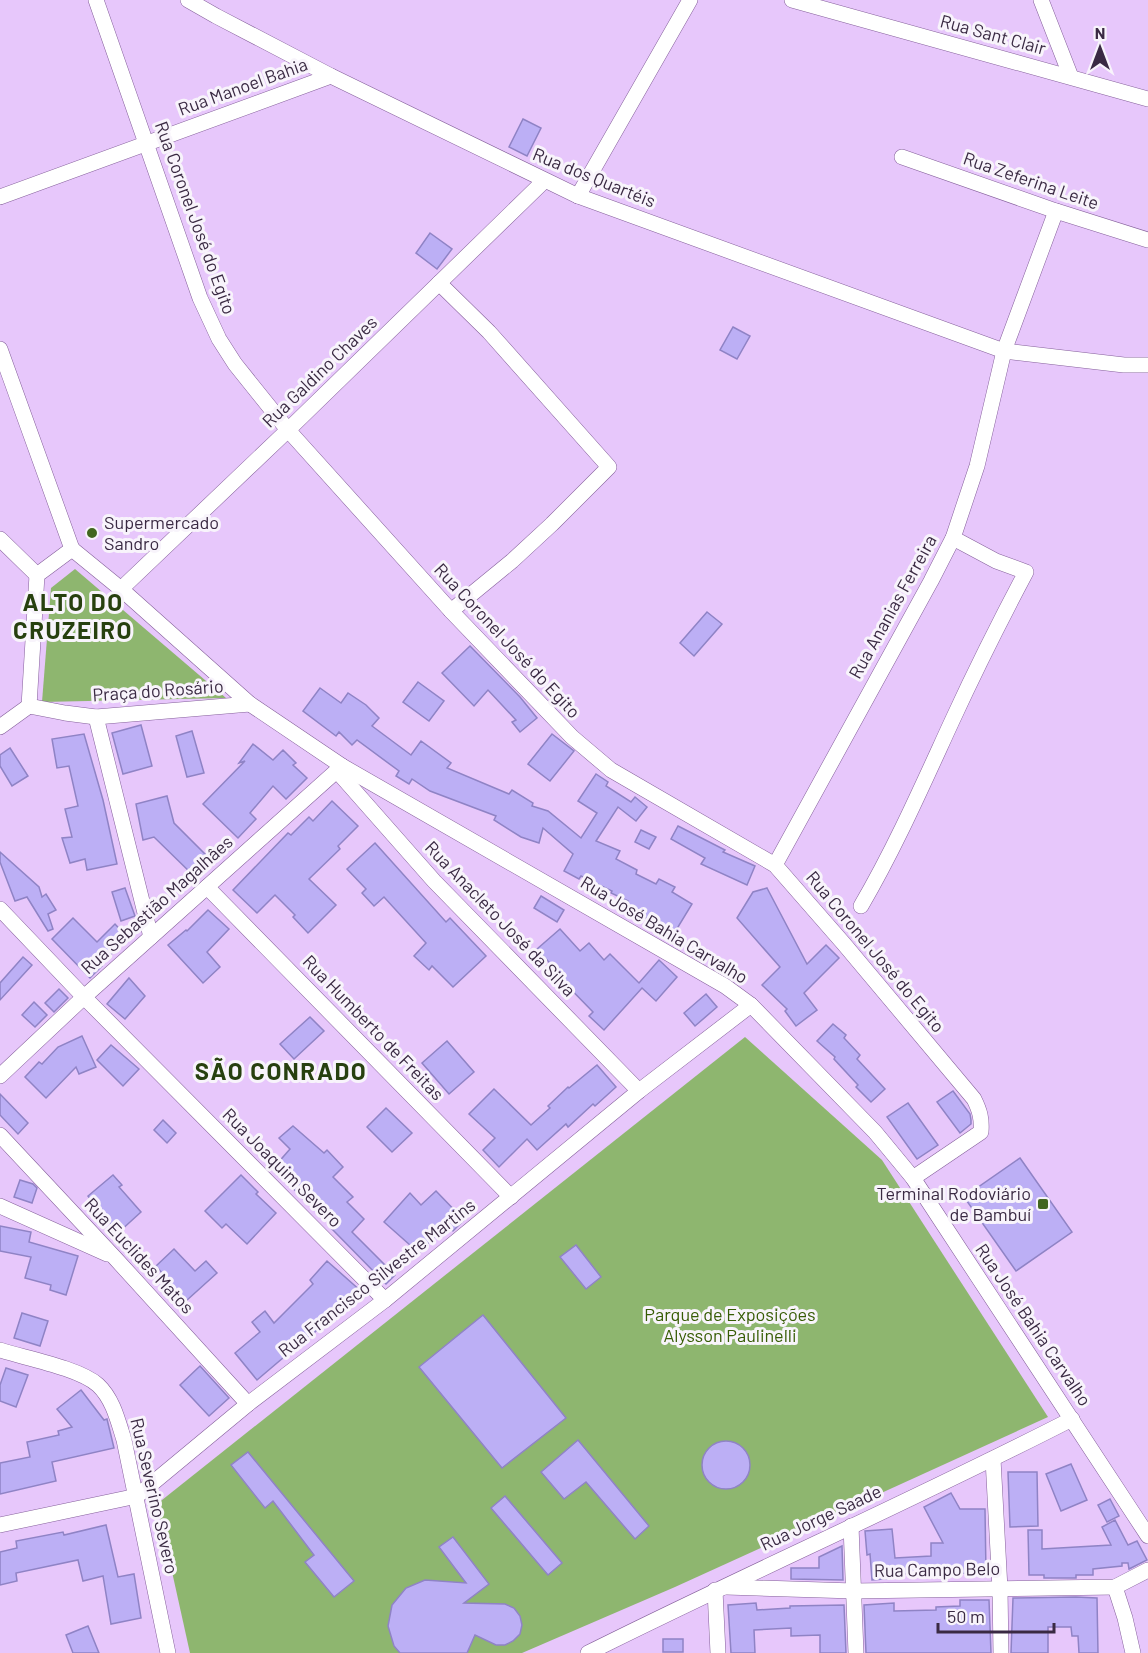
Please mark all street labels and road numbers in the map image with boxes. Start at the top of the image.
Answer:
street label: Rua Sant Clair [938,9,1049,59]
street label: Rua Manoel Bahia [175,52,310,120]
street label: Rua Coronel José do Egito [151,118,241,317]
street label: Rua dos Quartéis [530,142,659,212]
street label: Rua Zeferina Leite [961,147,1102,214]
street label: Rua Galdino Chaves [257,311,381,432]
street label: Rua Ananias Ferreira [843,531,941,682]
street label: Rua Coronel José do Egito [430,558,585,722]
street label: Praça do Rosário [92,674,224,706]
street label: Rua Sebastião Magalhâes [76,830,237,978]
street label: Rua Anacleto José da Silva [421,836,581,1001]
street label: Rua Coronel José do Egito [802,866,950,1037]
street label: Rua José Bahia Carvalho [577,870,752,988]
street label: Rua Humberto de Freitas [299,950,449,1105]
street label: Rua Joaquim Severo [219,1103,347,1231]
street label: Rua Euclides Matos [80,1193,199,1318]
street label: Rua Francisco Silvestre Martins [273,1193,479,1361]
street label: Rua José Bahia Carvalho [971,1239,1096,1410]
street label: Rua Severino Severo [126,1416,184,1576]
street label: Rua Jorge Saade [757,1479,885,1555]
street label: Rua Campo Belo [874,1557,1000,1581]

